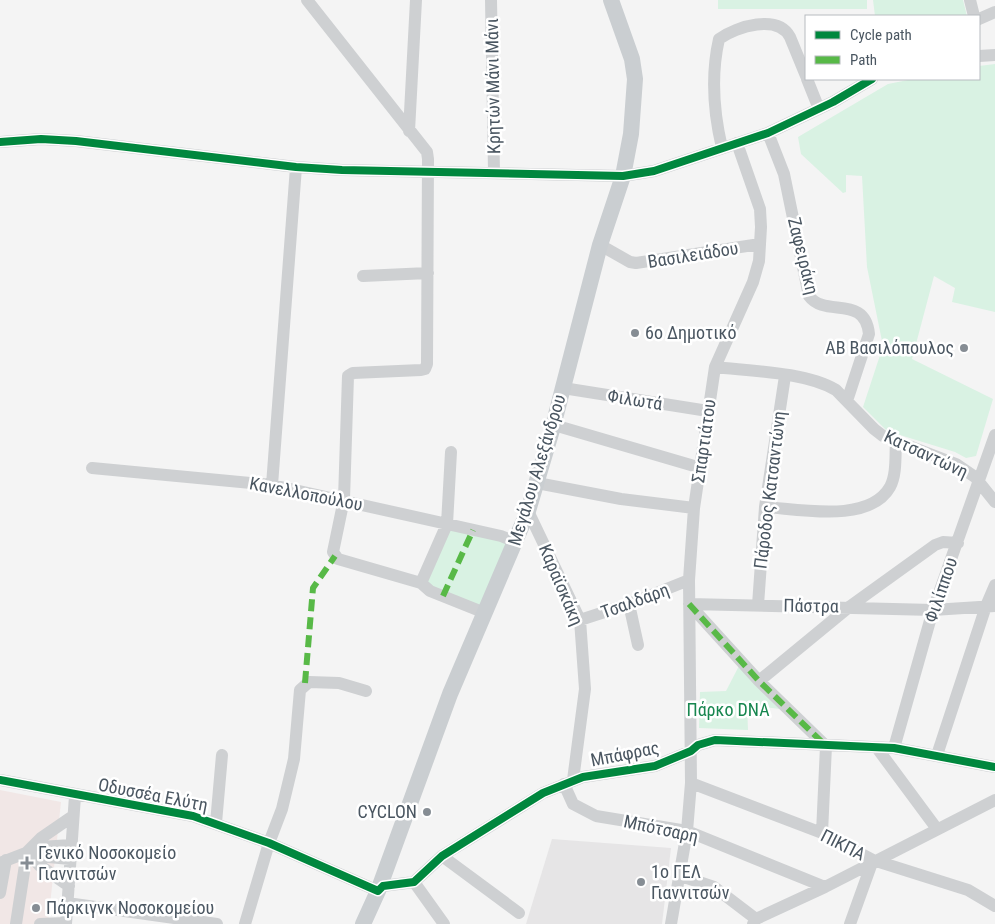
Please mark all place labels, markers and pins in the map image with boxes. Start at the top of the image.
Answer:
place label: 6ο Δημοτικό [645,322,736,343]
marker: 6ο Δημοτικό [629,327,641,339]
place label: ΑΒ Βασιλόπουλος [825,337,954,358]
marker: ΑΒ Βασιλόπουλος [958,342,970,354]
place label: CYCLON [357,801,417,822]
marker: CYCLON [421,806,433,818]
place label: Γενικό Νοσοκομείο Γιαννιτσών [38,842,176,884]
marker: Γενικό Νοσοκομείο Γιαννιτσών [20,856,34,870]
place label: 1o ΓΕΛ Γιαννιτσών [651,861,730,903]
marker: 1o ΓΕΛ Γιαννιτσών [635,876,647,888]
place label: Πάρκιγνκ Νοσοκομείου [46,897,214,918]
marker: Πάρκιγνκ Νοσοκομείου [30,902,42,914]

